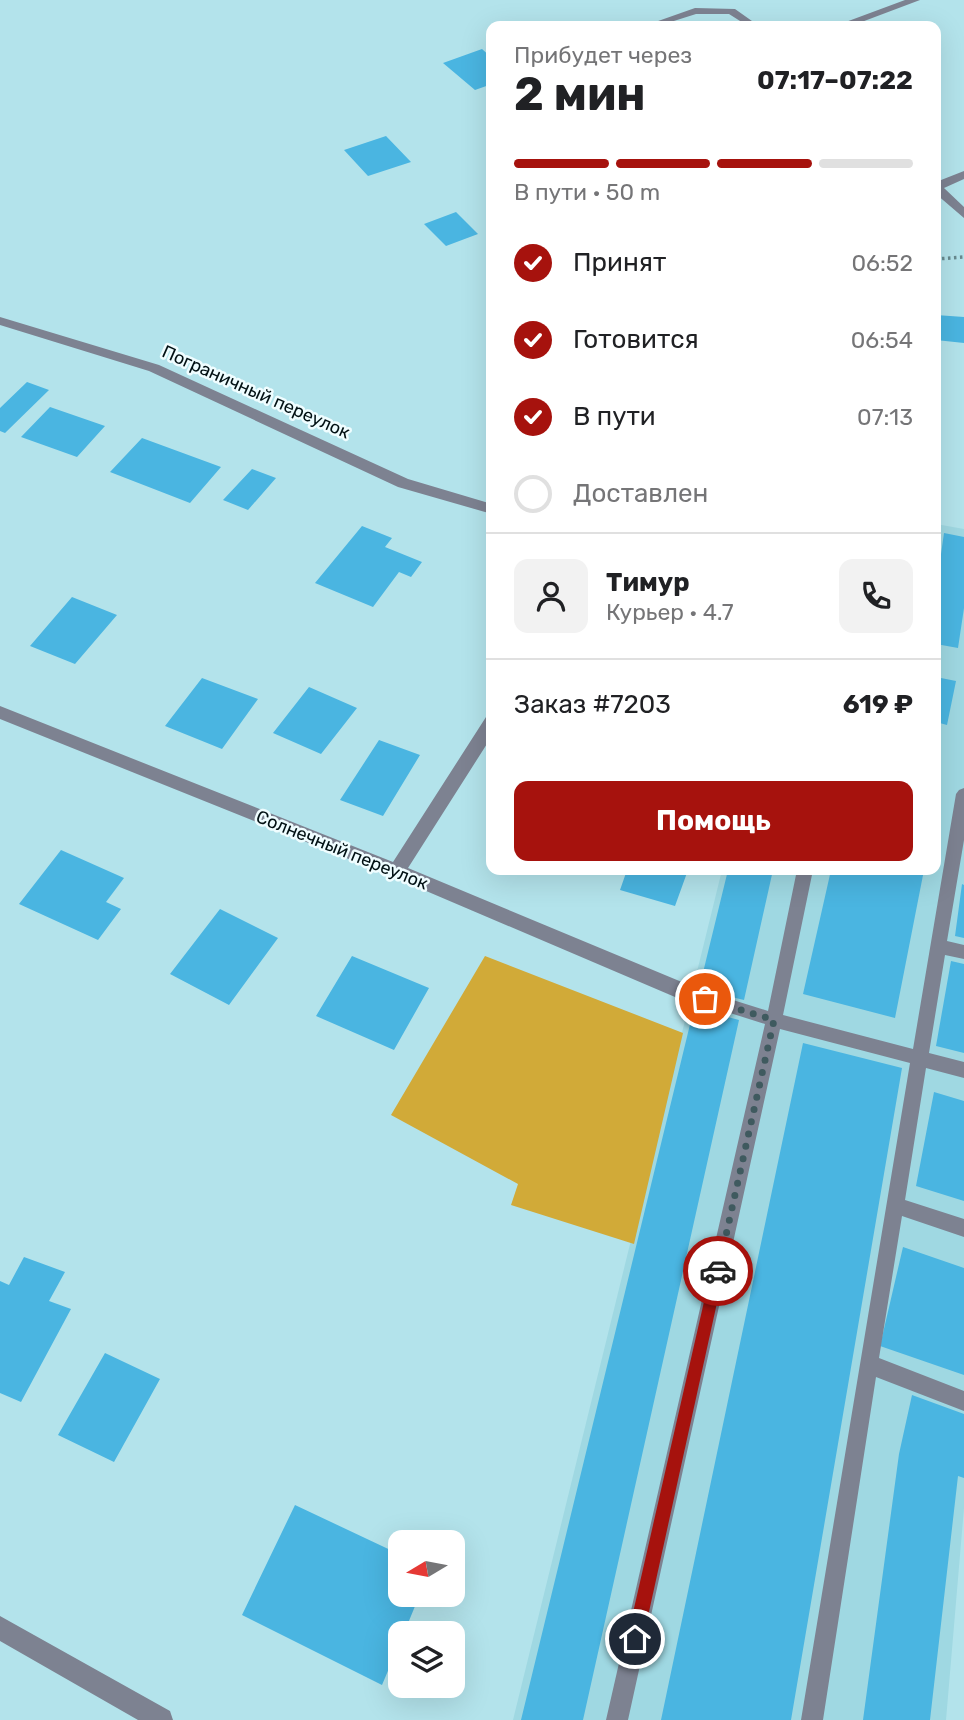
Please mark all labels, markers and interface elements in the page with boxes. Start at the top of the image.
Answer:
text: Прибудет через [514,41,692,69]
text: 07:17–07:22 [757,65,913,96]
text: 2 мин [514,67,646,122]
text: В пути · 50 m [514,178,660,206]
icon: check [514,244,552,282]
text: Принят [573,247,666,278]
text: 06:52 [851,249,913,277]
icon: check [514,321,552,359]
text: Готовится [573,324,699,355]
text: 06:54 [851,326,913,354]
street label: Пограничный переулок [159,341,354,444]
icon: check [514,398,552,436]
text: В пути [573,401,656,432]
text: 07:13 [857,403,913,431]
text: Доставлен [573,478,708,509]
button: person [514,559,588,633]
button: phone [839,559,913,633]
text: Тимур [606,567,690,598]
text: Курьер · 4.7 [606,598,734,626]
text: Заказ #7203 [514,689,671,720]
text: 619 ₽ [843,689,913,720]
button: Помощь [514,781,913,861]
street label: Солнечный переулок [253,805,432,895]
pin [675,969,735,1029]
icon: bag [686,980,724,1018]
courier [683,1236,753,1306]
icon: car [699,1252,737,1290]
north arrow [388,1530,466,1606]
map controls [388,1530,465,1698]
pin [605,1609,665,1669]
icon: home [616,1620,654,1658]
button: layers [388,1621,465,1698]

